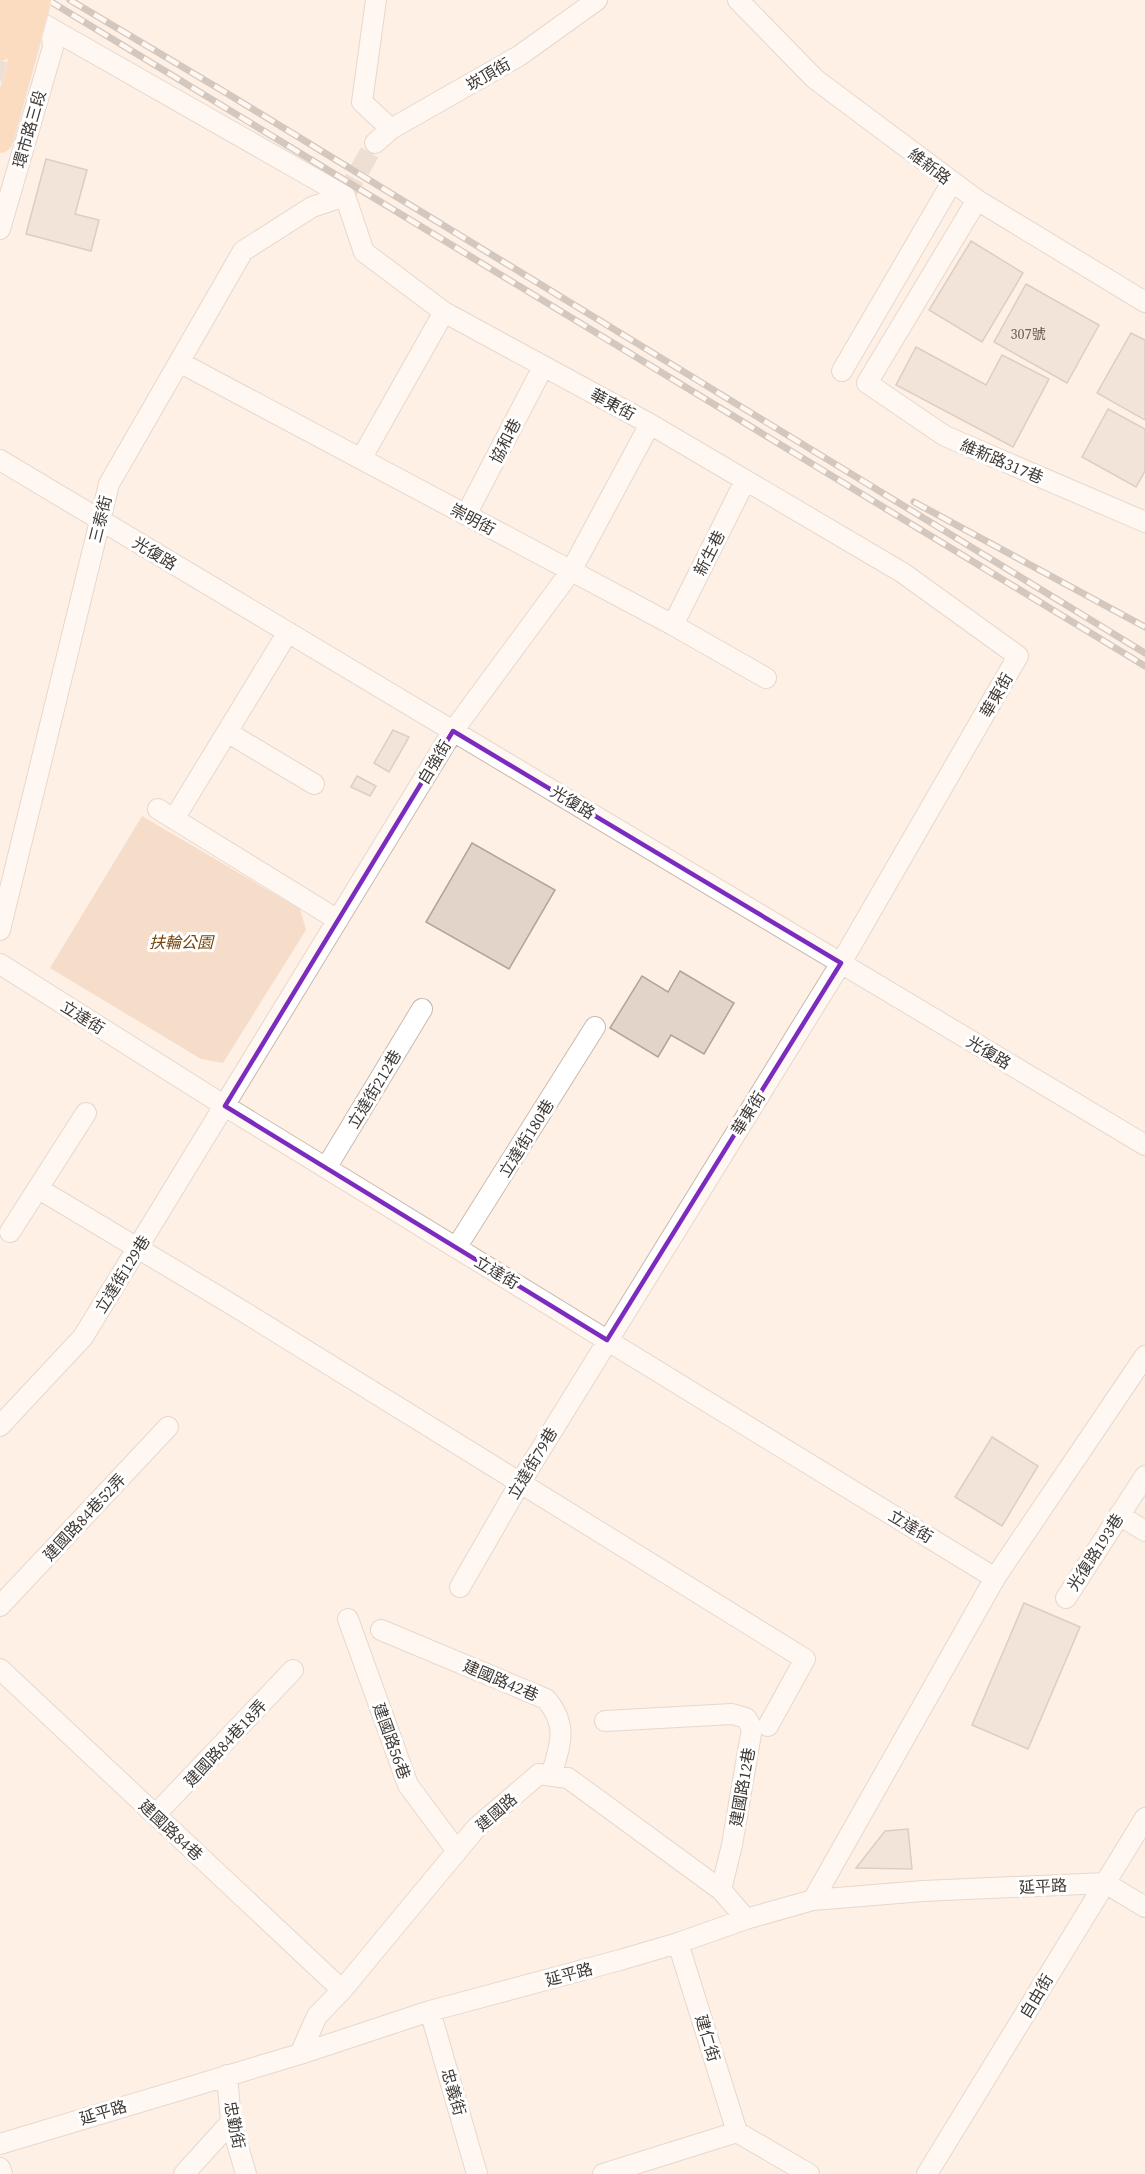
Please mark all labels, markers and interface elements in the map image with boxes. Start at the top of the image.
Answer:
street label: 崁頂街 [462,52,514,96]
street label: 環市路三段 [7,88,51,170]
street label: 維新路 [904,143,956,189]
house number: 307號 [1011,324,1046,344]
street label: 華東街 [587,383,639,425]
street label: 協和巷 [484,415,526,467]
street label: 維新路317巷 [957,434,1047,488]
street label: 三泰街 [84,493,116,545]
street label: 崇明街 [447,498,499,540]
street label: 新生巷 [688,527,730,579]
street label: 光復路 [129,531,181,575]
street label: 華東街 [974,669,1018,721]
street label: 自強街 [412,736,456,788]
street label: 光復路 [547,780,599,824]
park label: 扶輪公園 [149,931,215,953]
street label: 立達街 [57,995,109,1039]
street label: 光復路 [963,1030,1015,1074]
street label: 立達街212巷 [342,1046,406,1132]
street label: 華東街 [726,1087,770,1139]
street label: 立達街180巷 [493,1095,559,1181]
street label: 立達街129巷 [89,1231,155,1317]
street label: 立達街 [471,1250,523,1294]
street label: 立達街79巷 [502,1423,562,1503]
street label: 建國路84巷52弄 [38,1469,130,1565]
street label: 立達街 [885,1504,937,1548]
street label: 光復路193巷 [1062,1509,1128,1595]
street label: 建國路42巷 [460,1654,542,1706]
street label: 建國路84巷18弄 [179,1695,271,1791]
street label: 建國路56巷 [368,1700,416,1782]
street label: 建國路12巷 [724,1746,760,1828]
street label: 建國路 [471,1788,521,1836]
street label: 建國路84巷 [134,1795,208,1865]
street label: 延平路 [1018,1874,1068,1898]
street label: 延平路 [543,1957,595,1991]
street label: 自由街 [1014,1970,1058,2022]
street label: 建仁街 [690,2012,726,2064]
street label: 忠義街 [437,2066,471,2118]
street label: 延平路 [77,2094,129,2130]
street label: 忠勤街 [220,2099,250,2151]

